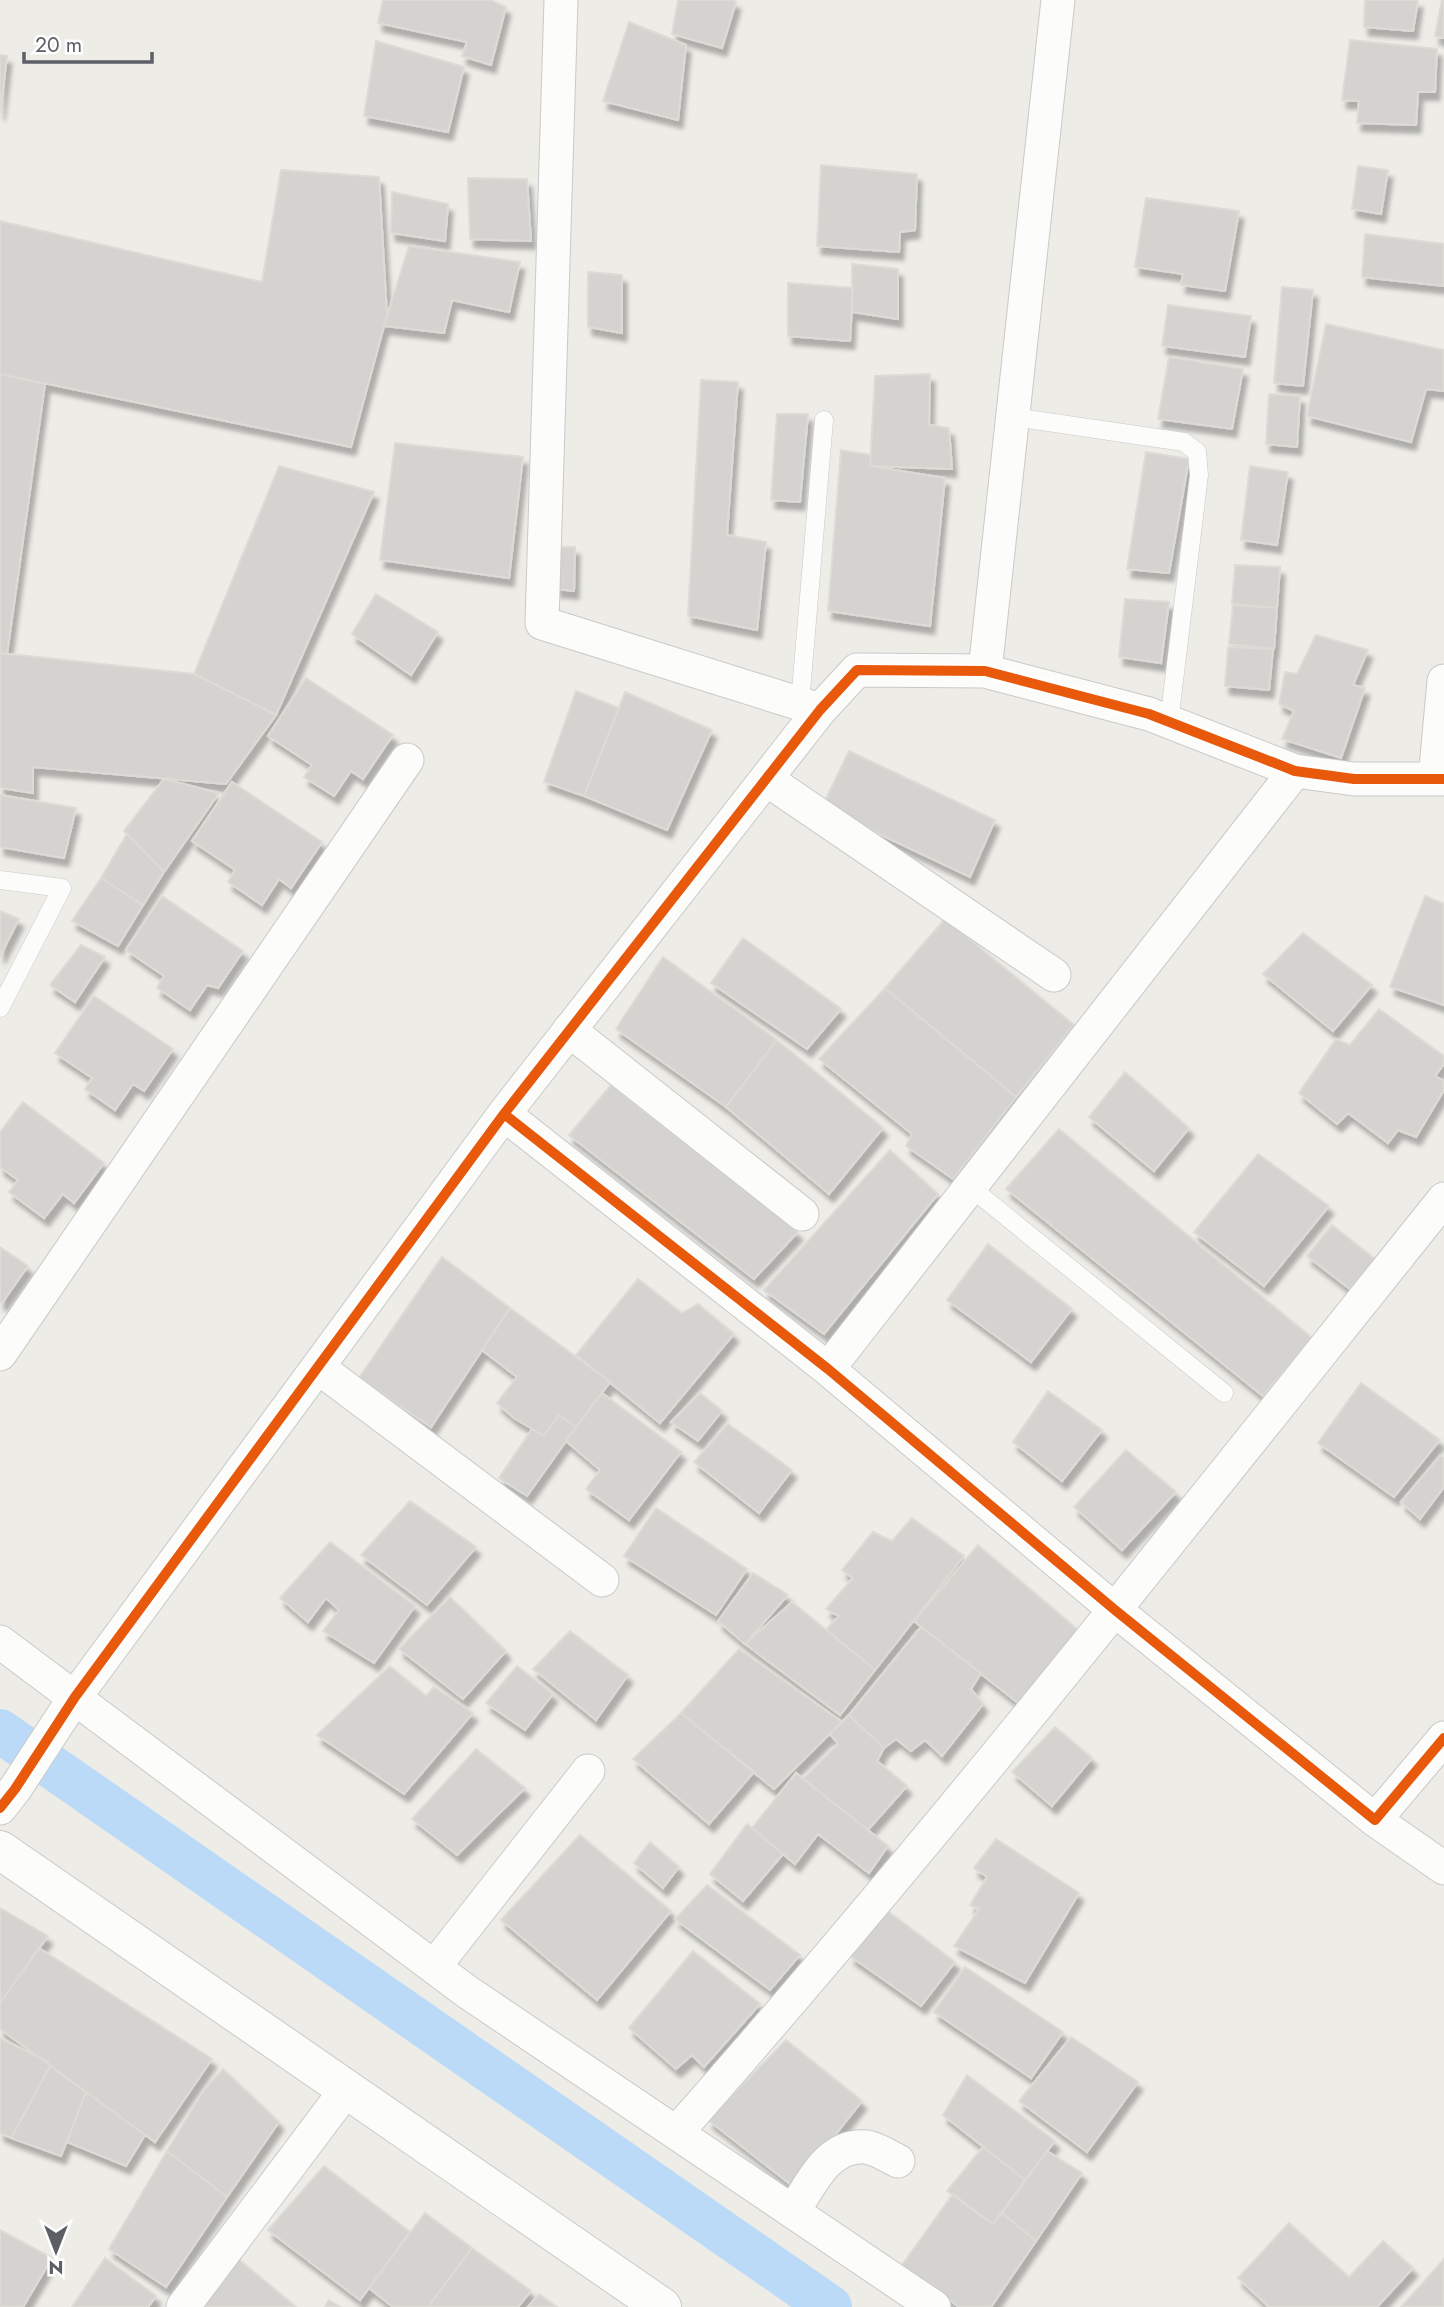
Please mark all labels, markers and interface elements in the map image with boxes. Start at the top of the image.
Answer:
scale bar [24,21,152,65]
text: 20 m [35,30,82,60]
north arrow [21,2216,91,2286]
text: N [48,2254,64,2281]

